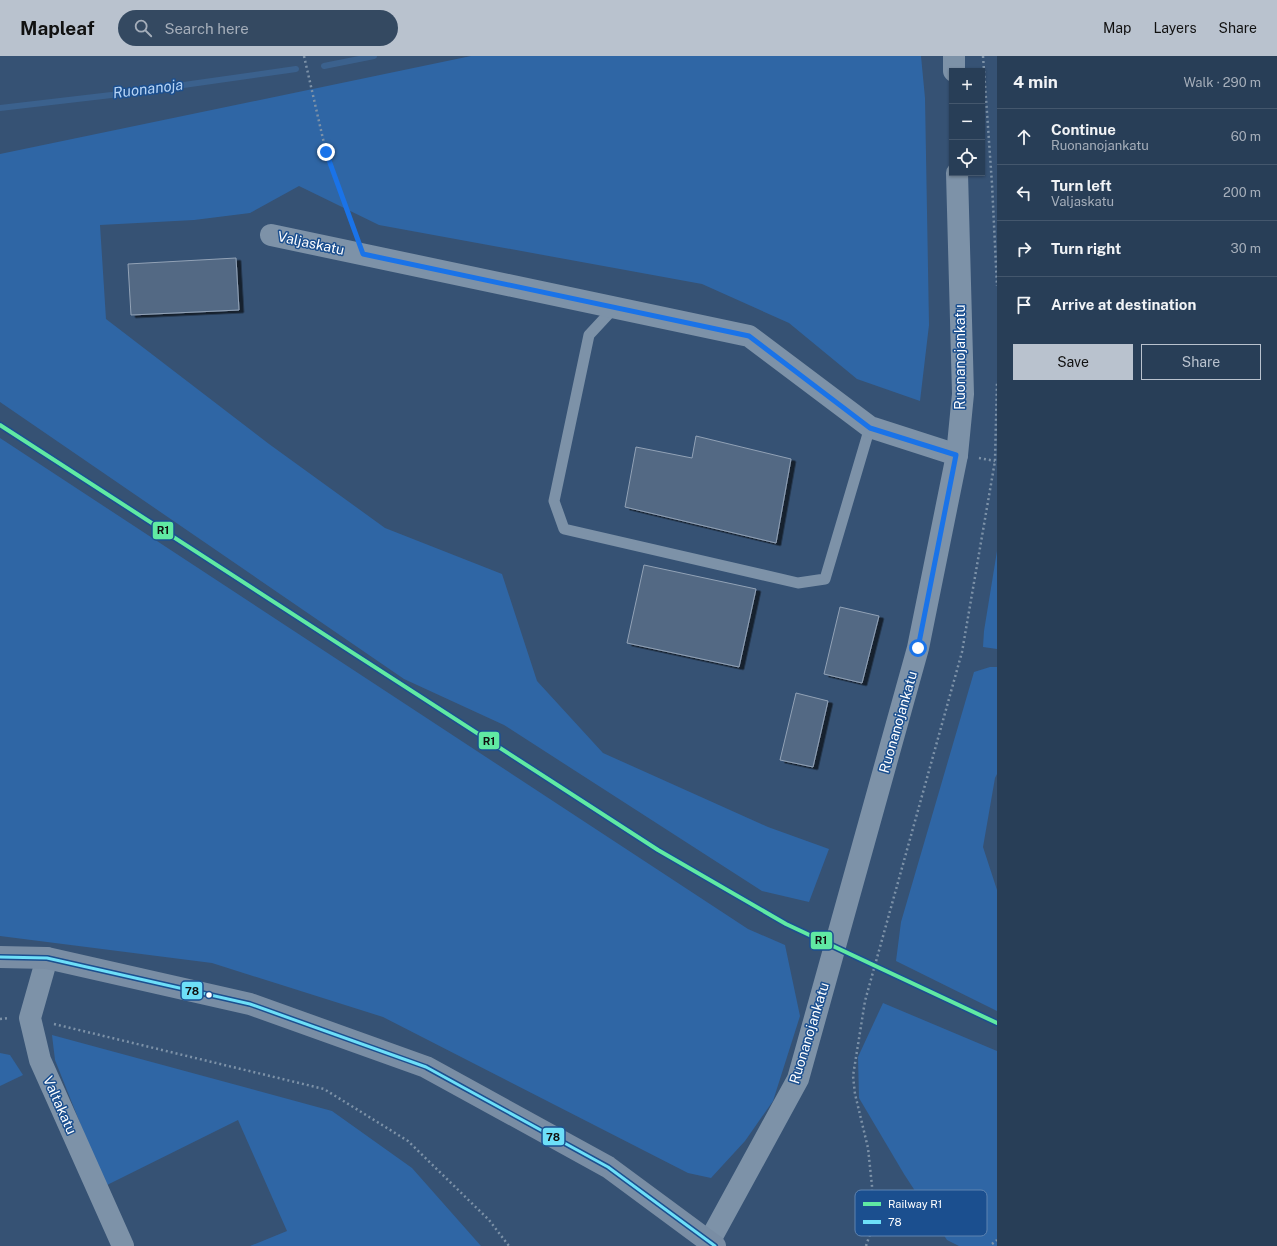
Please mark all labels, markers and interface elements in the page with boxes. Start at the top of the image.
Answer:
search box [118,10,398,46]
text: Mapleaf [20,17,94,39]
icon: search [132,17,154,39]
text: Search here [164,20,249,37]
text: Map [1103,20,1131,36]
text: Layers [1153,20,1197,36]
text: Share [1219,20,1257,36]
map controls [949,68,985,176]
button: + [949,68,985,104]
text: 4 min [1013,72,1058,92]
text: Walk · 290 m [1183,75,1261,90]
water label: Ruonanoja [112,76,184,101]
button: − [949,104,985,140]
text: Continue [1051,121,1116,138]
icon: ahead [1013,126,1035,148]
text: 60 m [1231,129,1261,144]
text: Ruonanojankatu [1051,138,1149,153]
button: locate [949,140,985,176]
route end [317,143,335,161]
text: Turn left [1051,177,1112,194]
icon: left [1013,182,1035,204]
text: 200 m [1223,185,1261,200]
text: Valjaskatu [1051,194,1114,209]
street label: Valjaskatu [276,228,346,258]
icon: right [1013,238,1035,260]
text: Turn right [1051,240,1121,257]
text: 30 m [1231,241,1261,256]
icon: arrive [1013,294,1035,316]
text: Arrive at destination [1051,296,1196,313]
street label: Ruonanojankatu [952,304,968,410]
button: Save [1013,344,1133,380]
button: Share [1141,344,1261,380]
line badge: R1 [152,521,174,540]
text: R1 [157,524,169,536]
route start [909,639,927,657]
street label: Ruonanojankatu [876,669,920,775]
line badge: R1 [478,731,500,750]
text: R1 [483,735,495,747]
line badge: R1 [810,931,833,950]
text: R1 [815,934,827,946]
street label: Ruonanojankatu [786,980,832,1086]
line badge: 78 [181,981,203,1000]
text: 78 [185,985,199,997]
unlabelled marker [204,990,214,1000]
street label: Valtakatu [40,1073,80,1137]
line badge: 78 [542,1127,565,1146]
text: 78 [546,1131,560,1143]
legend [855,1190,987,1236]
text: Railway R1 [888,1198,942,1210]
text: 78 [888,1216,902,1228]

